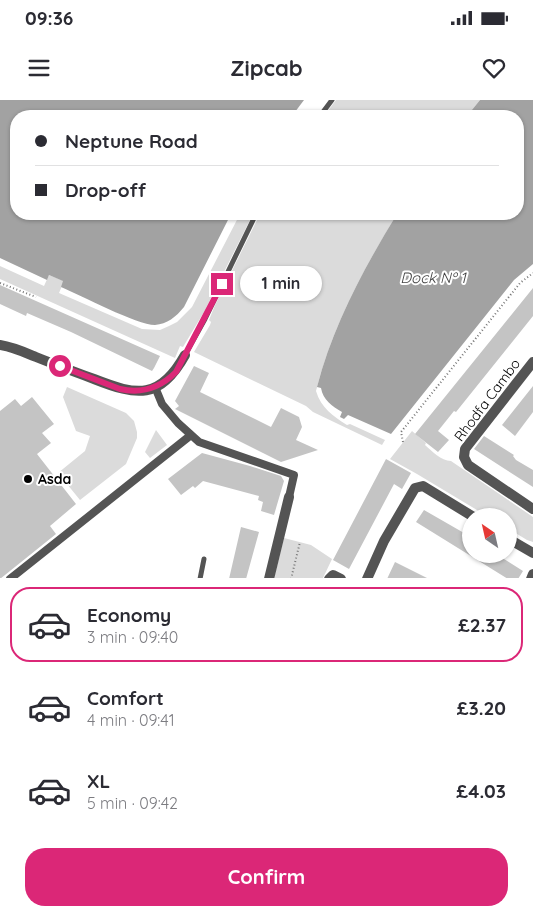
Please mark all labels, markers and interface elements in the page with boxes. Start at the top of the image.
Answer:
text: 09:36 [25,6,73,30]
icon: menu [25,54,53,82]
text: Zipcab [230,54,303,82]
icon: heart [480,54,508,82]
text: Neptune Road [65,129,198,153]
text: Drop-off [65,178,146,202]
callout: 1 min [240,266,322,302]
water label: Dock Nº 1 [400,268,467,287]
route end [211,273,233,295]
text: 1 min [262,273,300,293]
route start [49,355,71,377]
street label: Rhodfa Cambo [450,355,524,445]
place label: Asda [38,470,71,488]
marker: Asda [22,473,34,485]
north arrow [462,508,518,562]
map controls [462,508,517,563]
icon: car [27,602,72,647]
text: Economy [87,603,171,627]
text: £2.37 [458,613,506,637]
text: 3 min · 09:40 [87,627,178,647]
icon: car [27,685,72,730]
text: Comfort [87,686,164,710]
text: £3.20 [457,696,506,720]
text: 4 min · 09:41 [87,710,175,730]
icon: car [27,768,72,813]
text: XL [87,769,110,793]
text: £4.03 [456,779,506,803]
text: 5 min · 09:42 [87,793,178,813]
button: Confirm [25,848,508,906]

